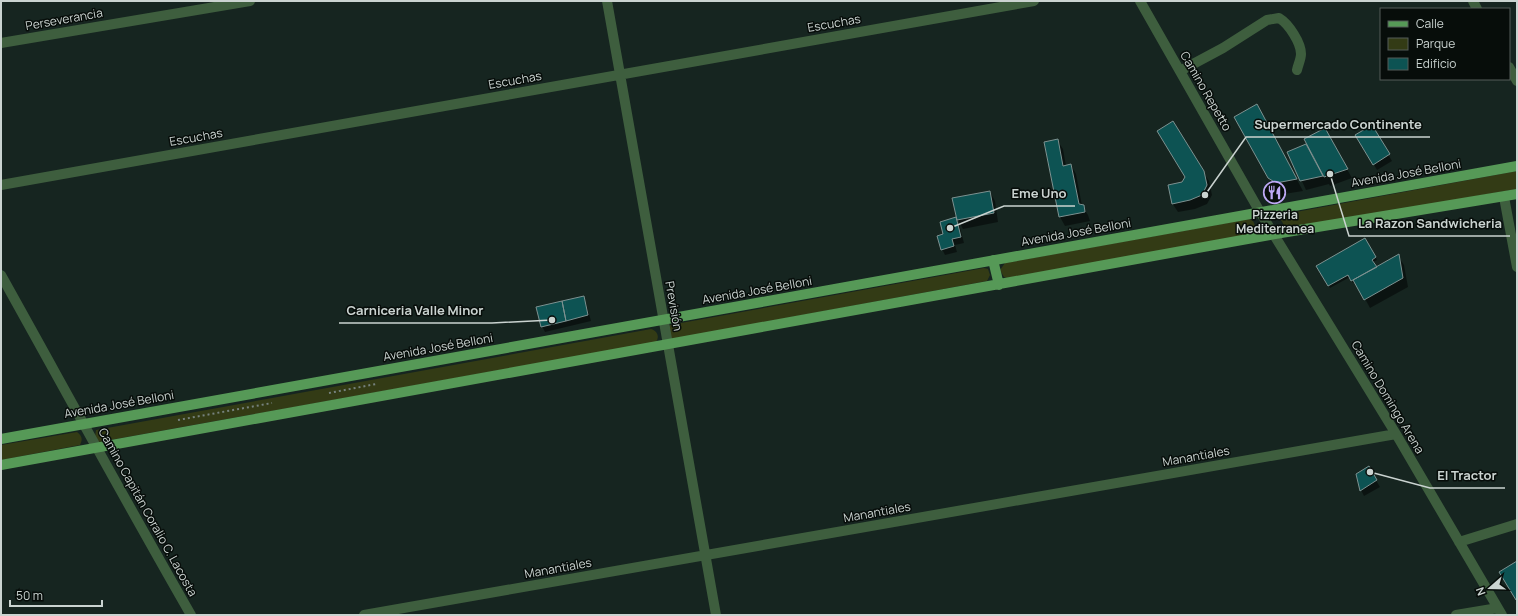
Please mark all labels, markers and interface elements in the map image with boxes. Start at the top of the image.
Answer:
street label: Perseverancia [24,4,104,34]
legend [1380,8,1510,80]
street label: Escuchas [806,10,862,36]
text: Calle [1416,15,1444,32]
text: Parque [1416,35,1455,52]
street label: Camino Repetto [1176,48,1236,134]
text: Edificio [1416,55,1456,72]
street label: Escuchas [487,67,543,93]
callout: Supermercado Continente [1246,112,1430,137]
text: Supermercado Continente [1254,115,1422,133]
street label: Escuchas [168,124,224,150]
street label: Avenida José Belloni [1350,155,1462,191]
restaurant icon: Pizzeria Mediterranea [1262,180,1288,206]
callout: Eme Uno [1004,181,1075,206]
text: Eme Uno [1011,184,1067,202]
place label: Pizzeria Mediterranea [1236,206,1314,237]
callout: La Razon Sandwicheria [1349,211,1510,236]
street label: Avenida José Belloni [1020,214,1132,250]
text: La Razon Sandwicheria [1358,214,1502,232]
street label: Avenida José Belloni [701,272,813,308]
street label: Previsión [661,280,687,332]
callout: Carniceria Valle Minor [339,298,492,323]
text: Carniceria Valle Minor [346,301,484,319]
street label: Avenida José Belloni [382,329,494,365]
street label: Camino Domingo Arena [1347,337,1429,457]
street label: Avenida José Belloni [63,386,175,422]
street label: Camino Capitán Coralio C. Lacosta [95,425,201,599]
street label: Manantiales [1161,442,1231,470]
callout: El Tractor [1430,463,1505,488]
text: El Tractor [1437,466,1497,484]
street label: Manantiales [842,498,912,526]
street label: Manantiales [523,554,593,582]
north arrow [1470,568,1510,608]
scale bar [10,582,102,608]
text: N [1472,585,1489,598]
text: 50 m [16,587,43,604]

